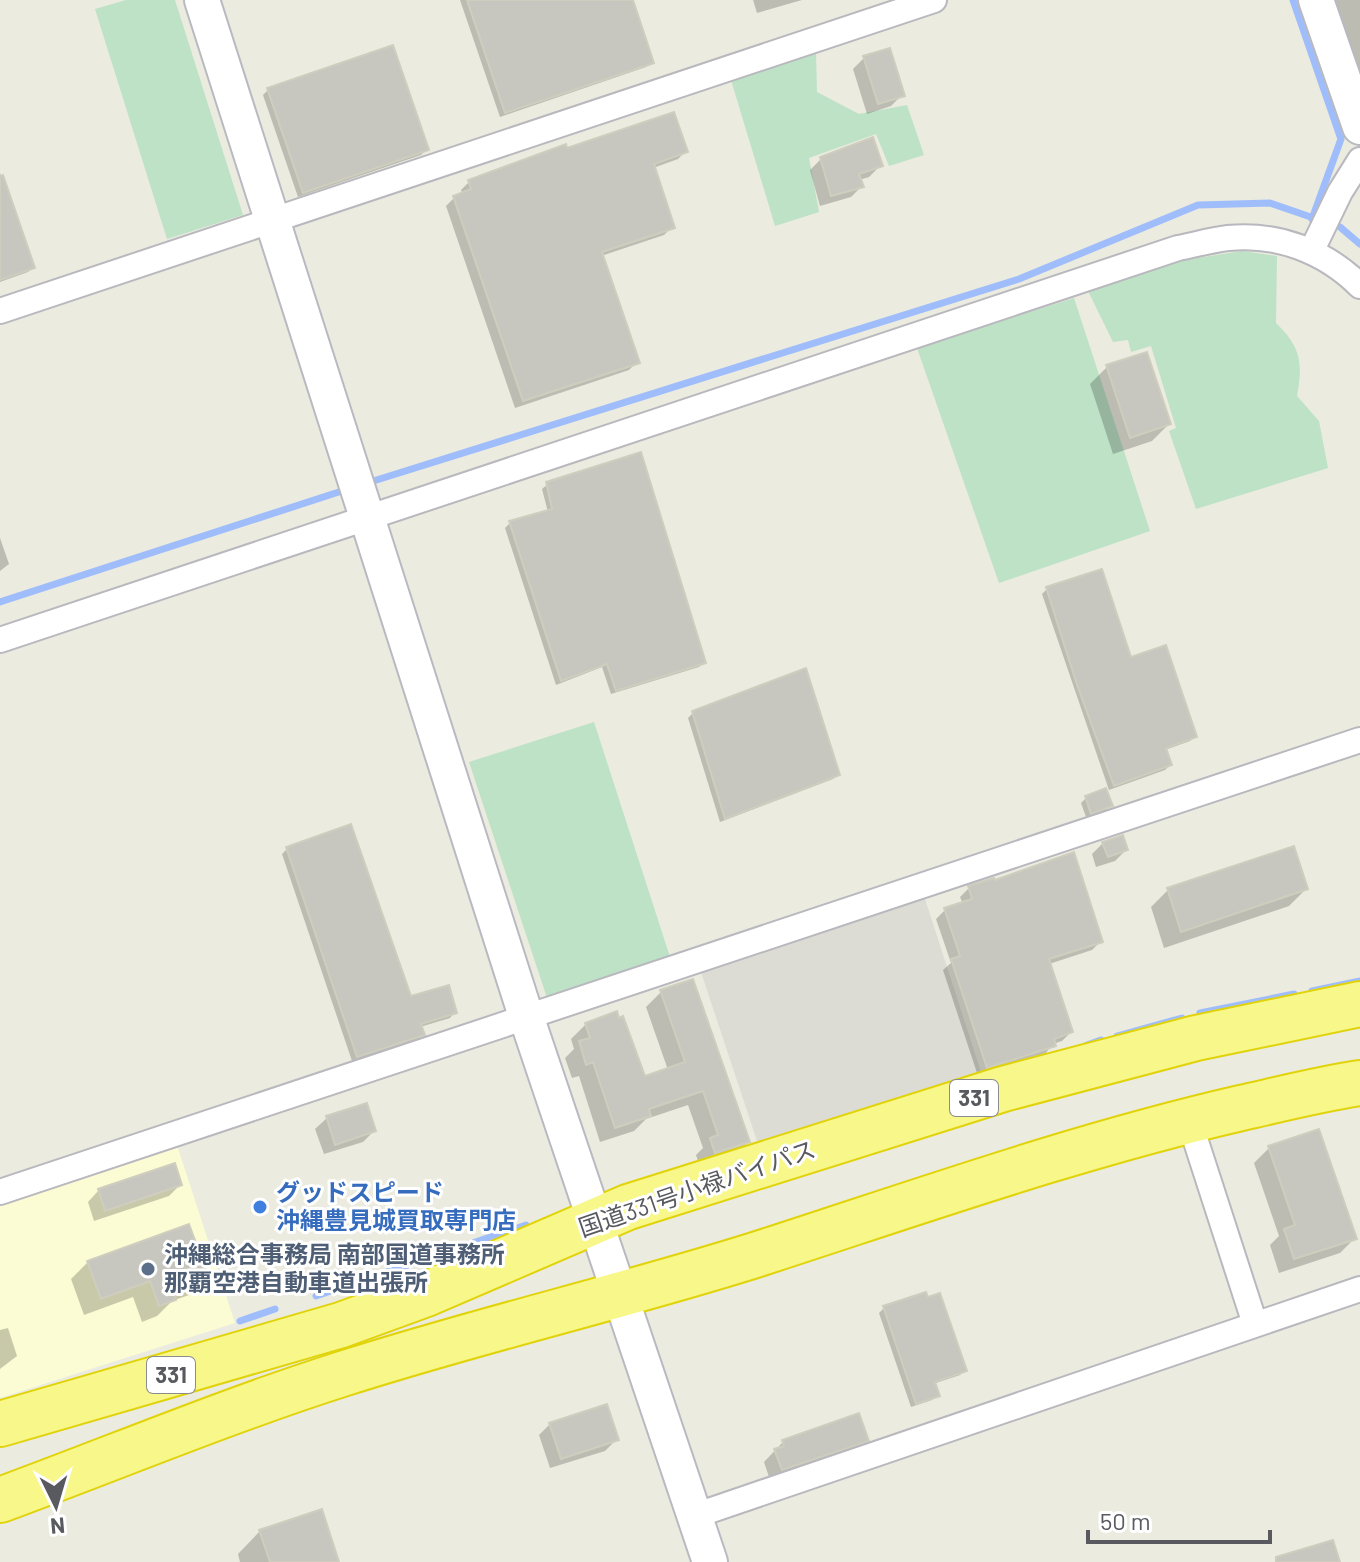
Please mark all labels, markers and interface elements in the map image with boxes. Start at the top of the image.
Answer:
road number: 331 [950,1080,998,1116]
street label: 国道331号小禄バイパス [574,1133,819,1242]
place label: グッドスピード 沖縄豊見城買取専門店 [276,1177,516,1234]
marker: グッドスピード 沖縄豊見城買取専門店 [251,1198,269,1216]
place label: 沖縄総合事務局 南部国道事務所 那覇空港自動車道出張所 [164,1239,505,1296]
marker: 沖縄総合事務局 南部国道事務所 那覇空港自動車道出張所 [139,1260,157,1278]
road number: 331 [147,1357,195,1393]
north arrow [16,1466,96,1546]
scale bar [1088,1494,1270,1544]
text: 50 m [1100,1506,1151,1535]
text: N [49,1513,66,1541]

